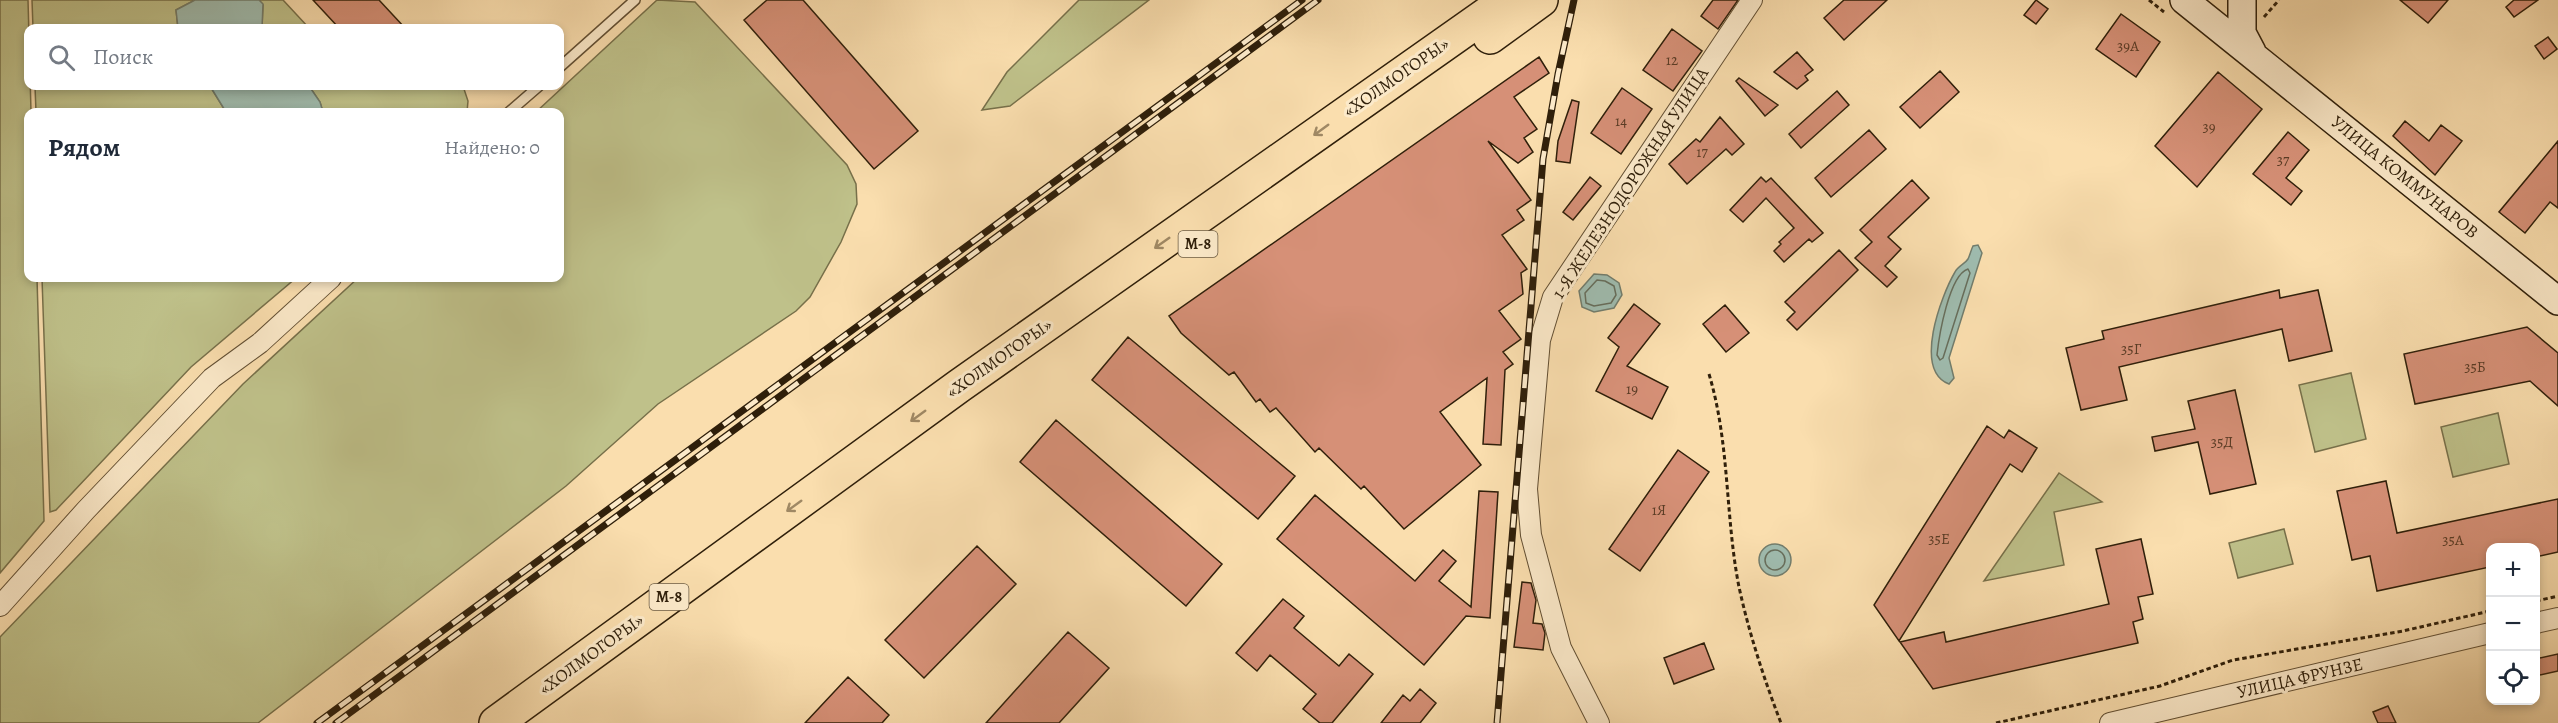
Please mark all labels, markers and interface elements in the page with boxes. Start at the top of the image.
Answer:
search box [24,24,564,90]
street label: «ХОЛМОГОРЫ» [1338,31,1454,122]
house number: 39А [2117,36,2139,56]
icon: search [45,41,78,74]
text: Поиск [93,42,153,72]
house number: 12 [1666,50,1678,70]
street label: 1-Я ЖЕЛЕЗНОДОРОЖНАЯ УЛИЦА [1546,62,1714,303]
street label: УЛИЦА КОММУНАРОВ [2326,110,2484,244]
house number: 14 [1615,111,1627,131]
house number: 39 [2202,117,2216,137]
one-way arrow [1314,124,1330,136]
text: Рядом [48,130,120,165]
text: Найдено: 0 [444,134,540,161]
house number: 17 [1696,142,1708,162]
house number: 37 [2277,150,2290,170]
road number: М-8 [1178,231,1218,257]
one-way arrow [1155,237,1171,249]
street label: «ХОЛМОГОРЫ» [941,312,1057,403]
house number: 35Г [2121,339,2142,359]
house number: 35Б [2464,357,2486,377]
house number: 19 [1626,379,1638,399]
one-way arrow [910,410,926,423]
house number: 35Д [2211,432,2233,452]
one-way arrow [787,500,803,512]
house number: 1Я [1652,500,1666,520]
house number: 35Е [1928,529,1950,549]
house number: 35А [2442,530,2464,550]
map controls [2486,543,2540,705]
button: + [2486,543,2540,597]
road number: М-8 [650,584,688,610]
button: − [2486,597,2540,651]
street label: «ХОЛМОГОРЫ» [534,608,648,700]
button: locate [2486,651,2540,705]
street label: УЛИЦА ФРУНЗЕ [2235,652,2365,704]

